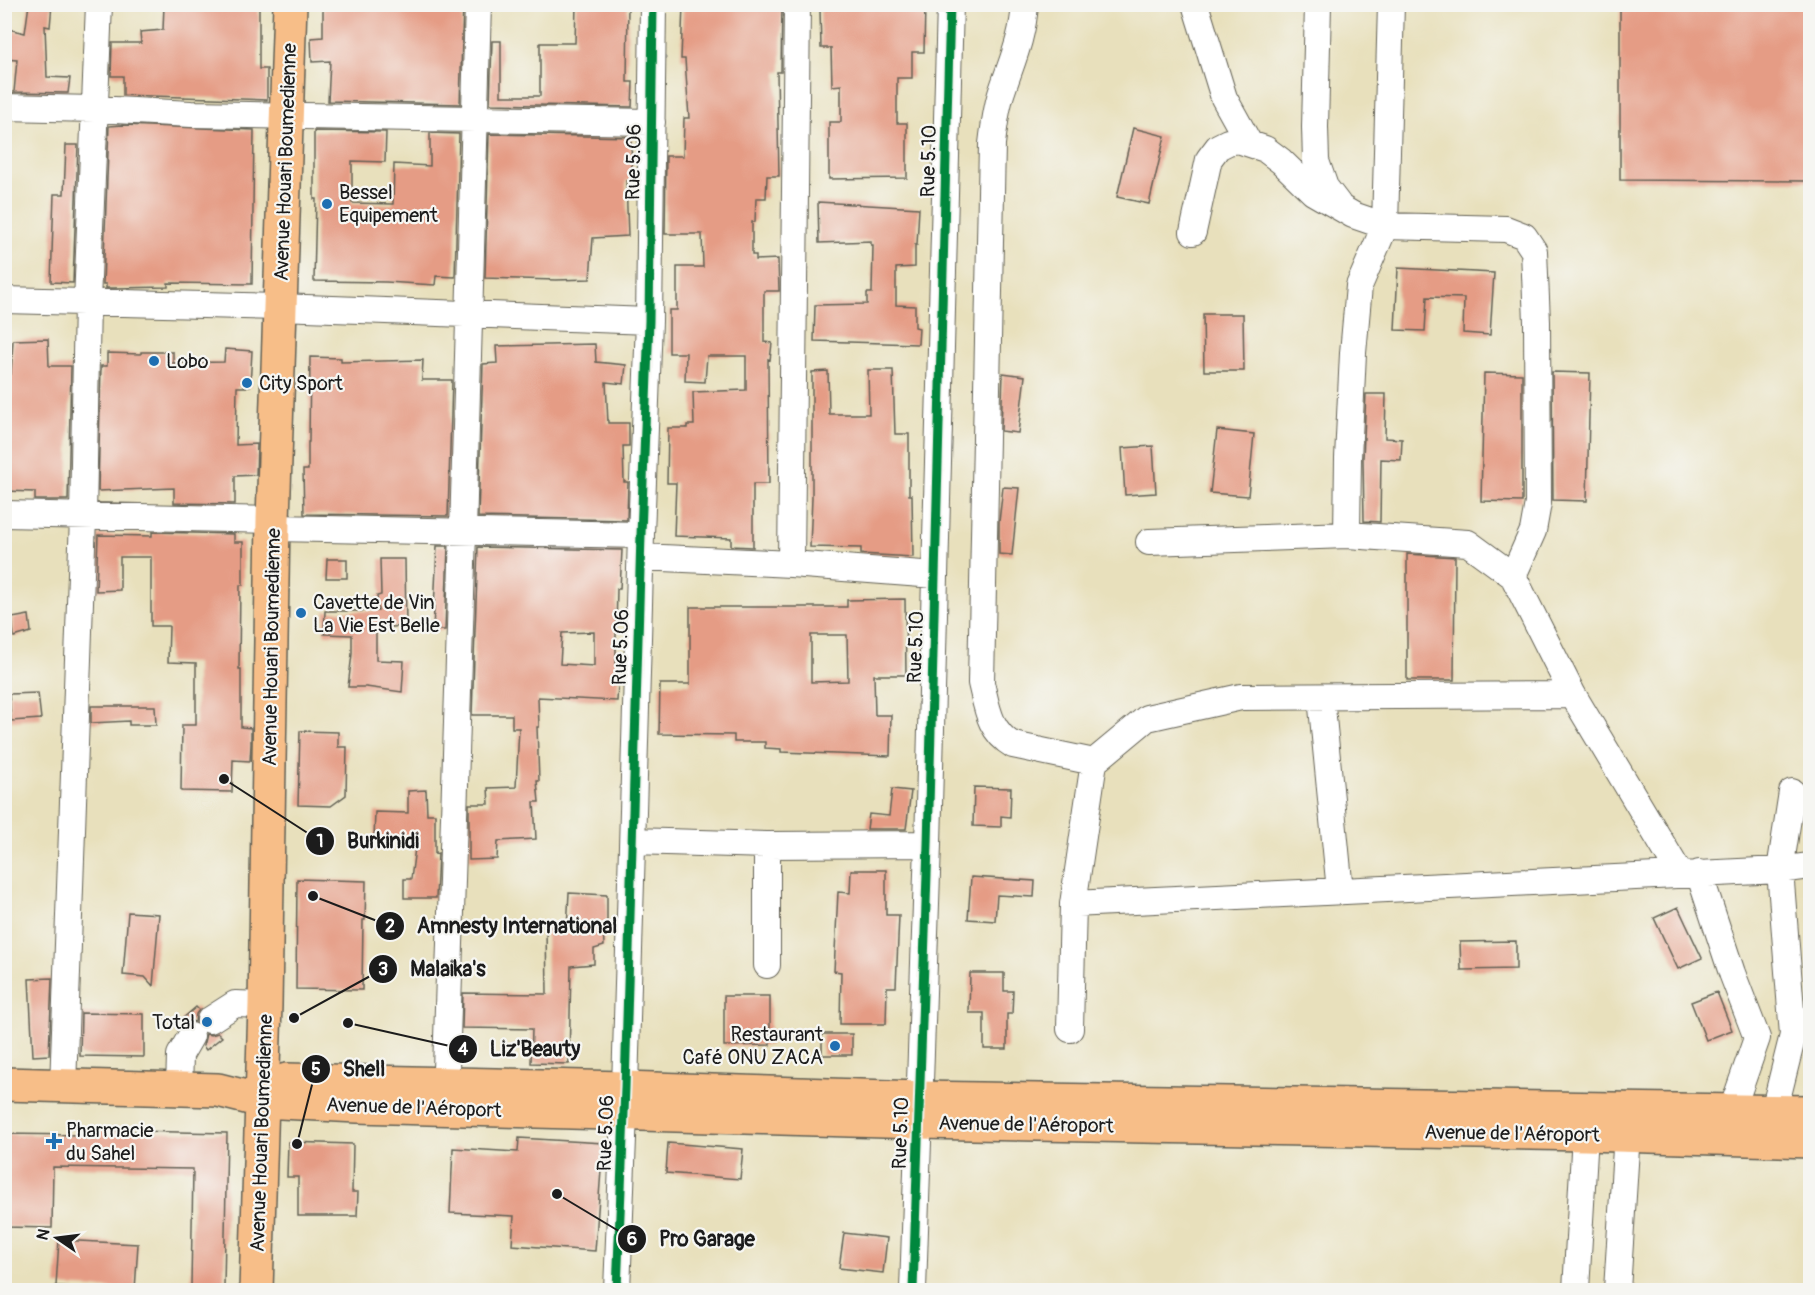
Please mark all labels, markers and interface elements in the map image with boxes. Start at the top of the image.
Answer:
street label: Avenue Houari Boumedienne [269,42,302,281]
street label: Rue 5.06 [620,124,647,200]
street label: Rue 5.10 [915,125,942,197]
place label: Bessel Equipement [339,180,439,228]
marker: Bessel Equipement [320,197,334,211]
place label: Lobo [166,349,209,374]
marker: Lobo [147,354,161,368]
place label: City Sport [259,371,344,396]
marker: City Sport [240,376,254,390]
street label: Avenue Houari Boumedienne [257,528,286,766]
place label: Cavette de Vin La Vie Est Belle [313,590,440,638]
marker: Cavette de Vin La Vie Est Belle [294,606,308,620]
street label: Rue 5.06 [607,608,634,686]
street label: Rue 5.10 [902,610,929,684]
callout: Burkinidi [305,821,431,860]
text: Burkinidi [347,828,419,855]
text: 1 [316,830,324,853]
callout: Amnesty International [375,906,629,945]
text: Amnesty International [417,913,617,940]
text: 2 [385,915,395,938]
callout: Malaika's [368,949,498,988]
text: Malaika's [410,956,486,983]
text: 3 [378,958,388,981]
place label: Total [152,1010,195,1035]
street label: Avenue Houari Boumedienne [245,1013,278,1252]
marker: Total [200,1015,214,1029]
place label: Restaurant Café ONU ZACA [683,1022,824,1070]
callout: Liz'Beauty [448,1029,592,1068]
text: Liz'Beauty [490,1036,580,1063]
text: 4 [458,1038,469,1061]
marker: Restaurant Café ONU ZACA [828,1039,842,1053]
callout: Shell [301,1049,397,1088]
text: Shell [343,1056,385,1083]
text: 5 [311,1058,321,1081]
street label: Avenue de l'Aéroport [326,1092,503,1123]
street label: Rue 5.06 [592,1094,619,1172]
street label: Rue 5.10 [887,1096,914,1170]
street label: Avenue de l'Aéroport [938,1110,1115,1139]
place label: Pharmacie du Sahel [66,1118,154,1166]
street label: Avenue de l'Aéroport [1424,1119,1601,1148]
marker: Pharmacie du Sahel [47,1134,61,1148]
north arrow [27,1208,87,1268]
callout: Pro Garage [617,1220,767,1259]
text: Pro Garage [659,1226,756,1253]
text: N [32,1227,54,1242]
text: 6 [627,1228,637,1251]

